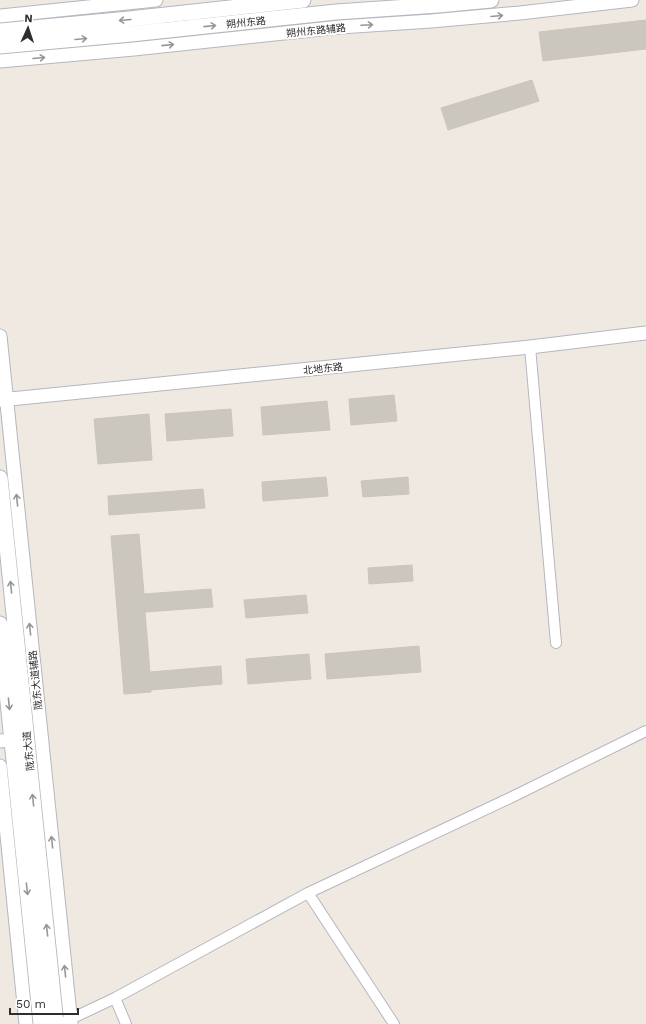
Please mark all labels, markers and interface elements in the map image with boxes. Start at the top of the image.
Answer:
north arrow [8,8,48,48]
text: N [24,12,33,25]
one-way arrow [490,12,503,19]
street label: 朔州东路 [226,15,267,30]
one-way arrow [119,16,132,23]
one-way arrow [203,22,216,30]
street label: 朔州东路辅路 [286,22,346,39]
one-way arrow [360,22,373,29]
one-way arrow [74,35,87,43]
one-way arrow [161,41,174,49]
one-way arrow [32,54,45,61]
street label: 北地东路 [303,361,344,376]
one-way arrow [13,494,21,507]
one-way arrow [7,581,15,594]
one-way arrow [27,623,34,636]
street label: 陇东大道辅路 [27,650,44,710]
one-way arrow [5,697,12,710]
street label: 陇东大道 [21,730,36,771]
one-way arrow [30,794,37,807]
one-way arrow [48,836,55,849]
one-way arrow [24,882,31,895]
one-way arrow [43,923,50,936]
one-way arrow [61,965,69,978]
scale bar [10,990,78,1016]
text: 50 m [16,997,46,1011]

